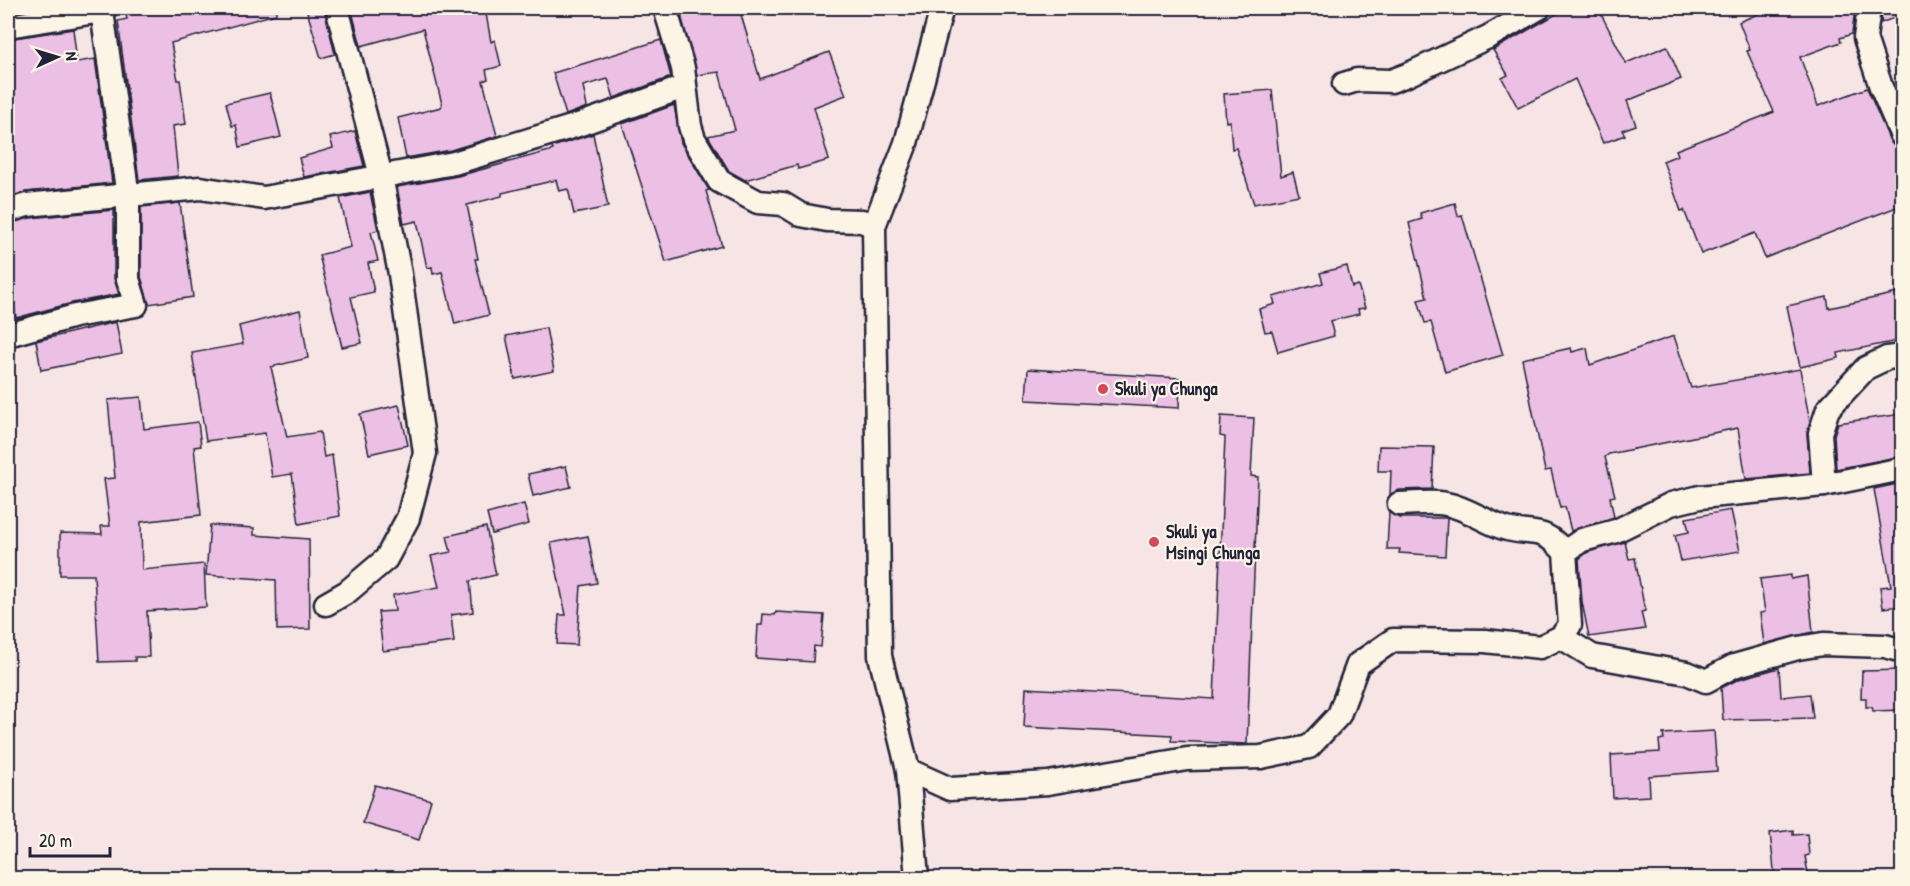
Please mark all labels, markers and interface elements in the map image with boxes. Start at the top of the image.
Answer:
north arrow [27,27,87,87]
text: N [61,51,83,61]
place label: Skuli ya Chunga [1115,376,1218,402]
marker: Skuli ya Chunga [1096,382,1110,396]
place label: Skuli ya Msingi Chunga [1166,519,1261,566]
marker: Skuli ya Msingi Chunga [1147,535,1161,549]
scale bar [30,820,110,858]
text: 20 m [39,828,72,853]

